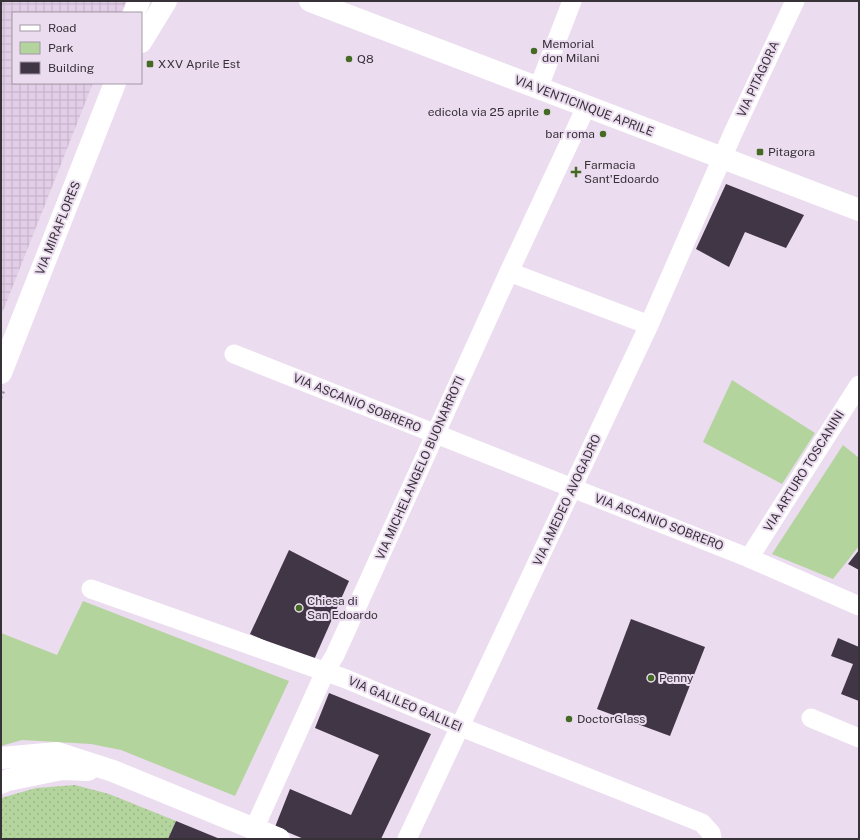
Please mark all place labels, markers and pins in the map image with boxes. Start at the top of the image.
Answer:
place label: Memorial don Milani [542,37,600,65]
marker: Memorial don Milani [529,46,539,56]
place label: Q8 [357,52,374,66]
marker: Q8 [344,54,354,64]
place label: XXV Aprile Est [158,57,241,71]
marker: XXV Aprile Est [145,59,155,69]
place label: edicola via 25 aprile [428,105,539,119]
marker: edicola via 25 aprile [542,107,552,117]
place label: bar roma [545,127,595,141]
marker: bar roma [598,129,608,139]
place label: Pitagora [768,145,815,159]
marker: Pitagora [755,147,765,157]
place label: Farmacia Sant'Edoardo [584,158,659,186]
marker: Farmacia Sant'Edoardo [571,167,581,177]
place label: Chiesa di San Edoardo [307,594,378,622]
marker: Chiesa di San Edoardo [294,603,304,613]
place label: Penny [659,671,694,685]
marker: Penny [646,673,656,683]
place label: DoctorGlass [577,712,645,726]
marker: DoctorGlass [564,714,574,724]

